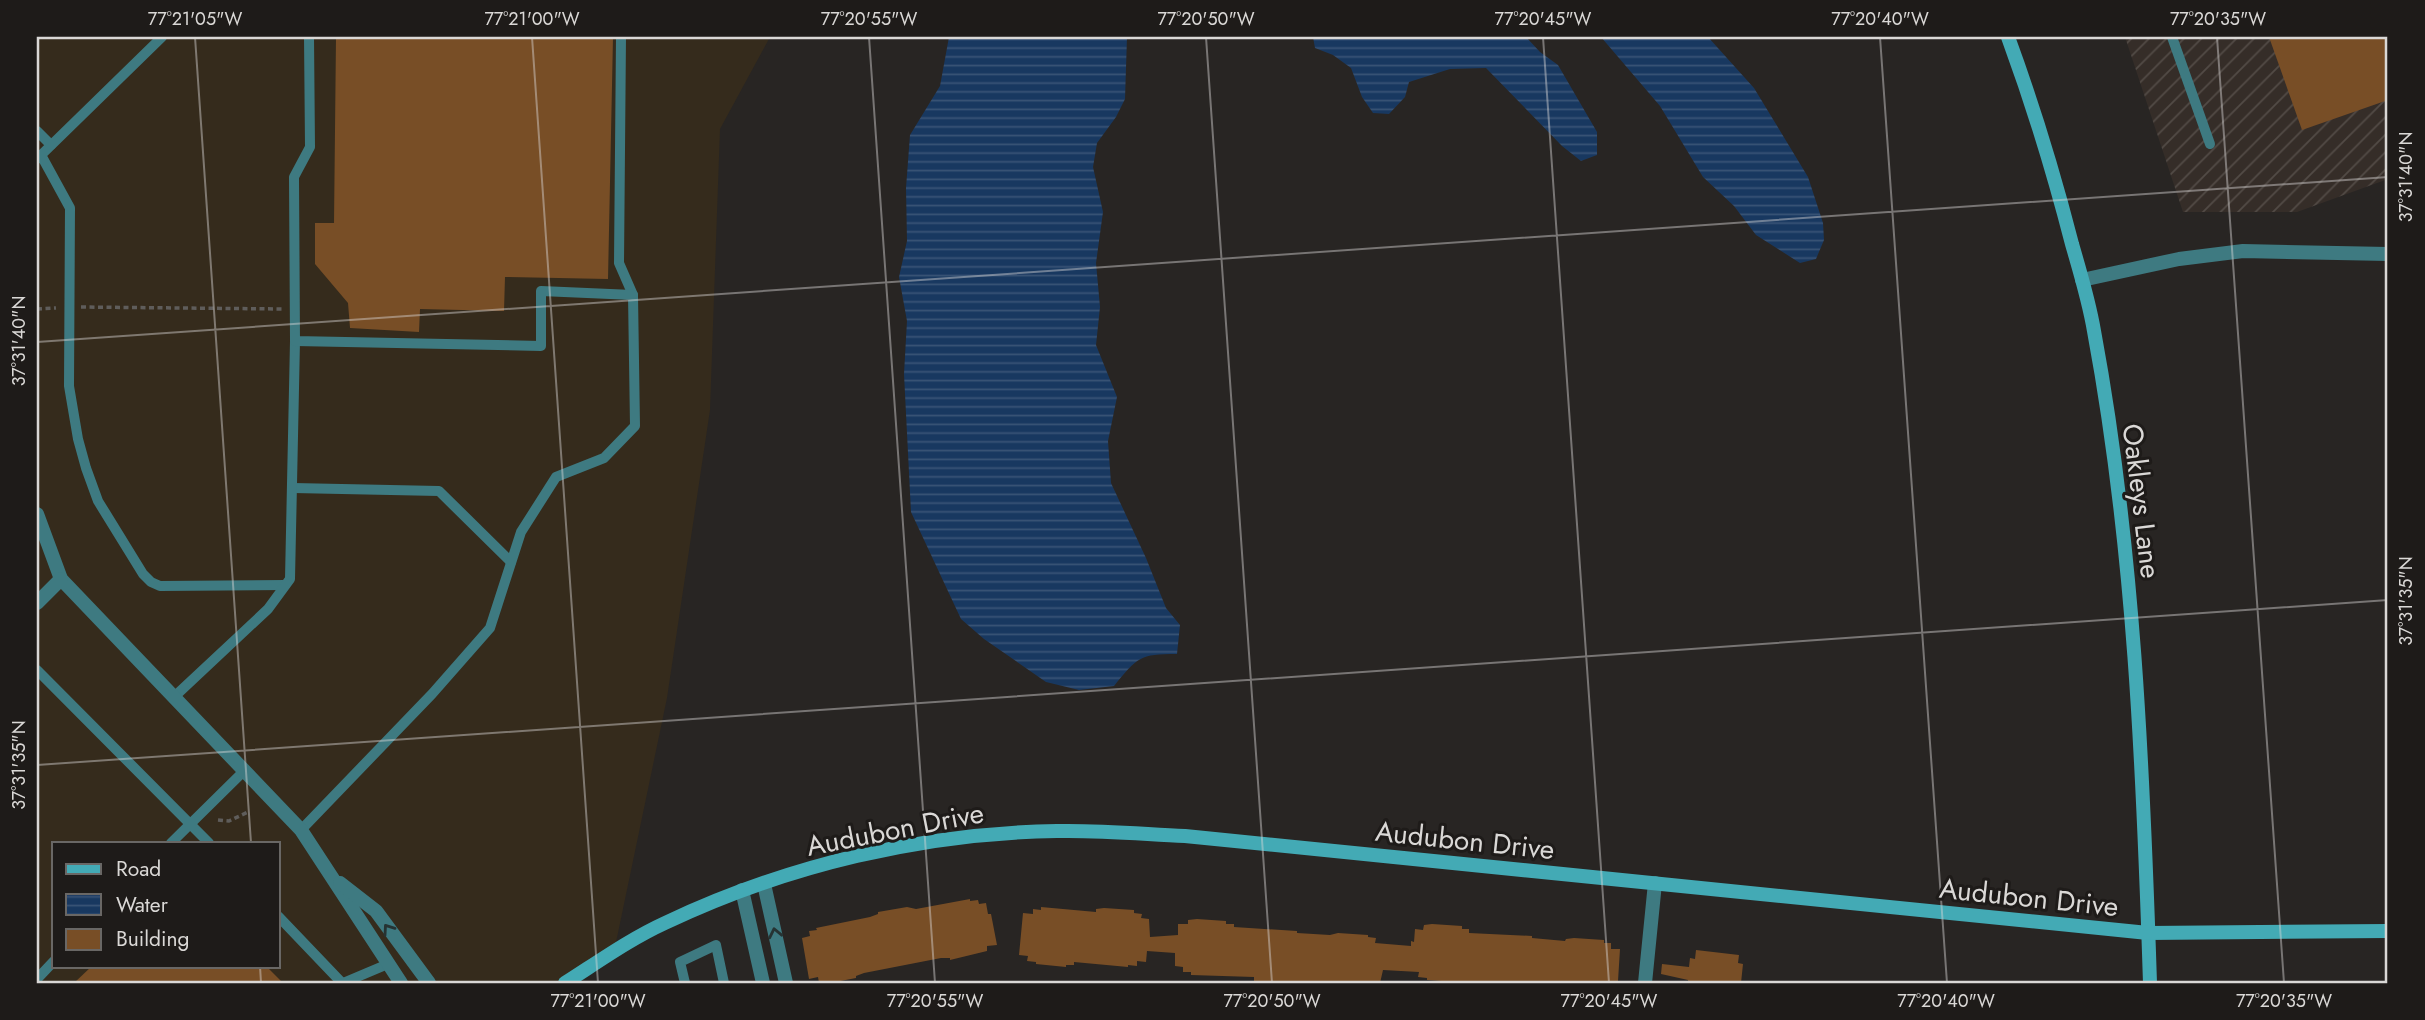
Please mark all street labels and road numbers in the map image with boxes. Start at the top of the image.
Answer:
street label: Oakleys Lane [2112,421,2171,581]
street label: Audubon Drive [803,792,987,867]
street label: Audubon Drive [1373,811,1557,870]
street label: Audubon Drive [1937,868,2121,927]

